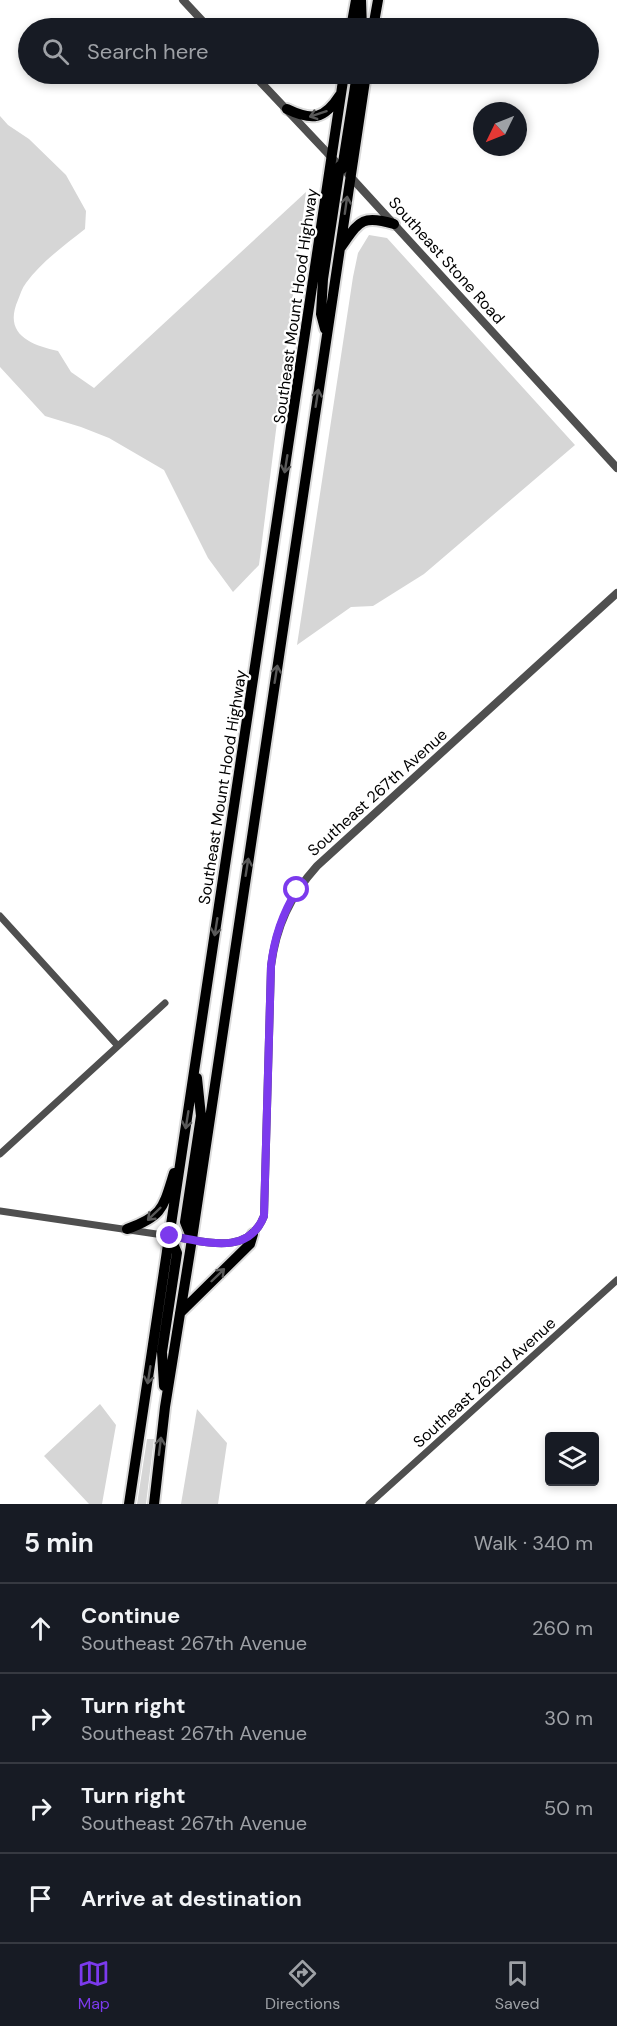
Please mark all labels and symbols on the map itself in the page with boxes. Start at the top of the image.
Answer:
north arrow [473,102,527,156]
one-way arrow [308,109,327,120]
street label: Southeast Mount Hood Highway [269,187,322,425]
street label: Southeast Stone Road [384,192,509,328]
one-way arrow [341,196,352,216]
one-way arrow [311,389,322,409]
one-way arrow [281,454,292,474]
one-way arrow [270,665,281,684]
street label: Southeast Mount Hood Highway [194,668,251,906]
street label: Southeast 267th Avenue [303,724,452,861]
one-way arrow [241,858,252,877]
route start [283,876,309,902]
one-way arrow [210,917,221,936]
one-way arrow [181,1109,192,1129]
one-way arrow [147,1207,162,1221]
route end [156,1222,182,1248]
one-way arrow [210,1267,225,1282]
street label: Southeast 262nd Avenue [408,1313,560,1452]
one-way arrow [143,1365,154,1384]
one-way arrow [155,1436,166,1456]

